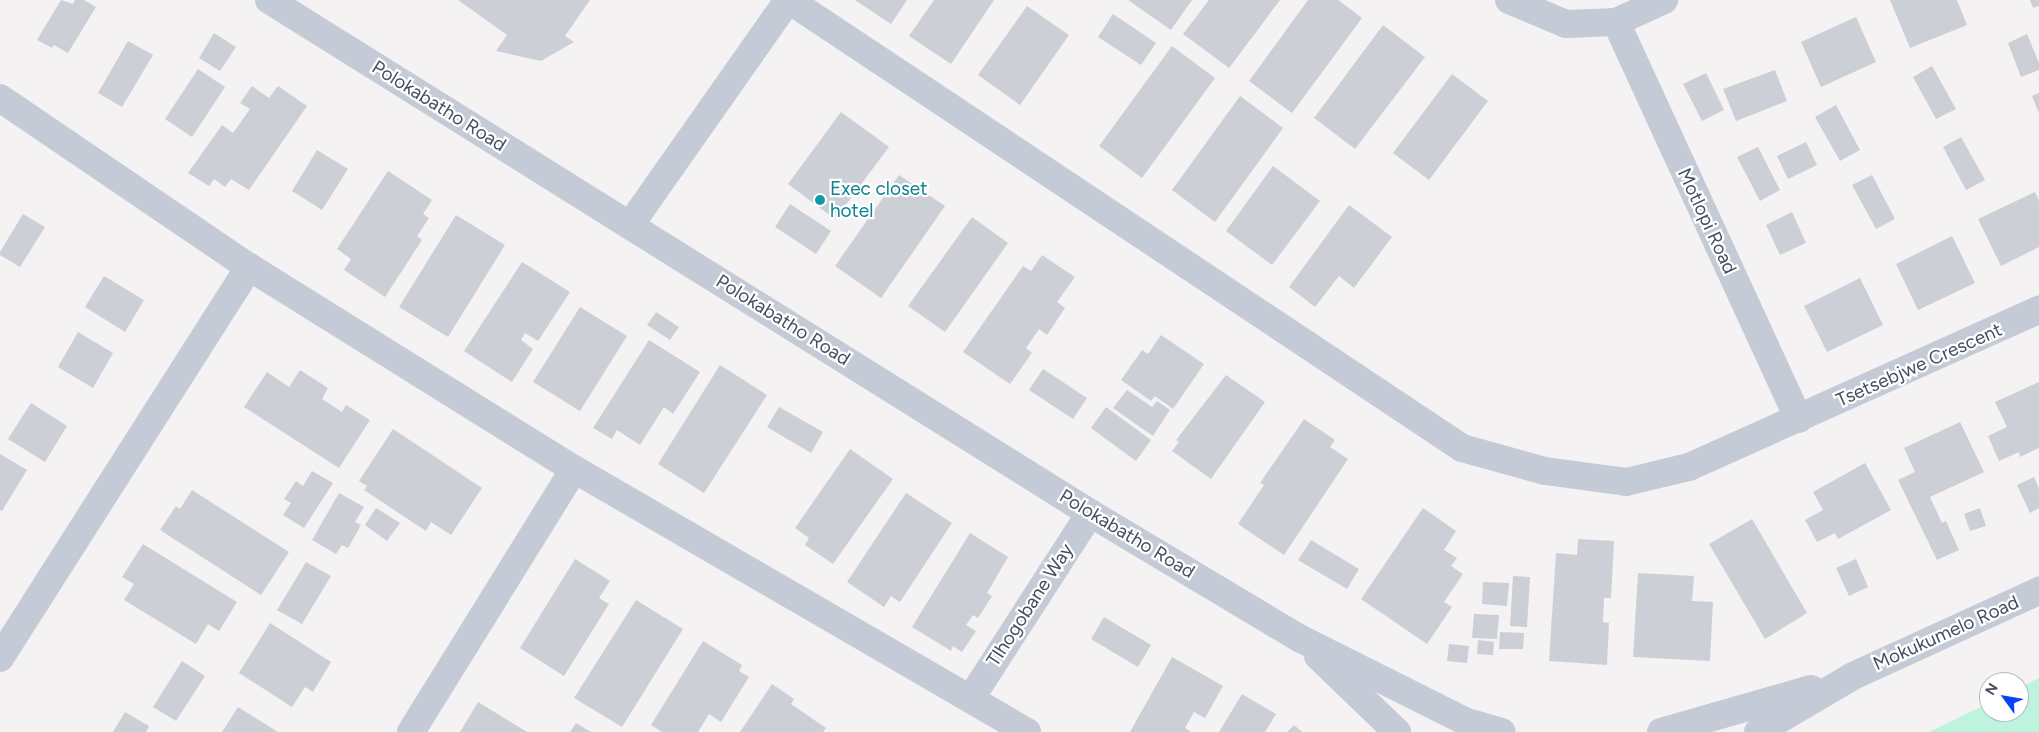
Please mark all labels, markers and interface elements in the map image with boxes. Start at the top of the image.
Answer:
street label: Polokabatho Road [368,56,510,156]
street label: Motlopi Road [1673,165,1741,277]
place label: Exec closet hotel [830,178,927,222]
marker: Exec closet hotel [814,194,826,206]
street label: Polokabatho Road [712,270,854,370]
street label: Tsetsebjwe Crescent [1833,318,2005,412]
street label: Polokabatho Road [1055,485,1199,583]
street label: Tlhogobane Way [982,539,1078,671]
street label: Mokukumelo Road [1870,591,2022,675]
north arrow [1979,672,2029,722]
text: N [1982,680,2002,698]

